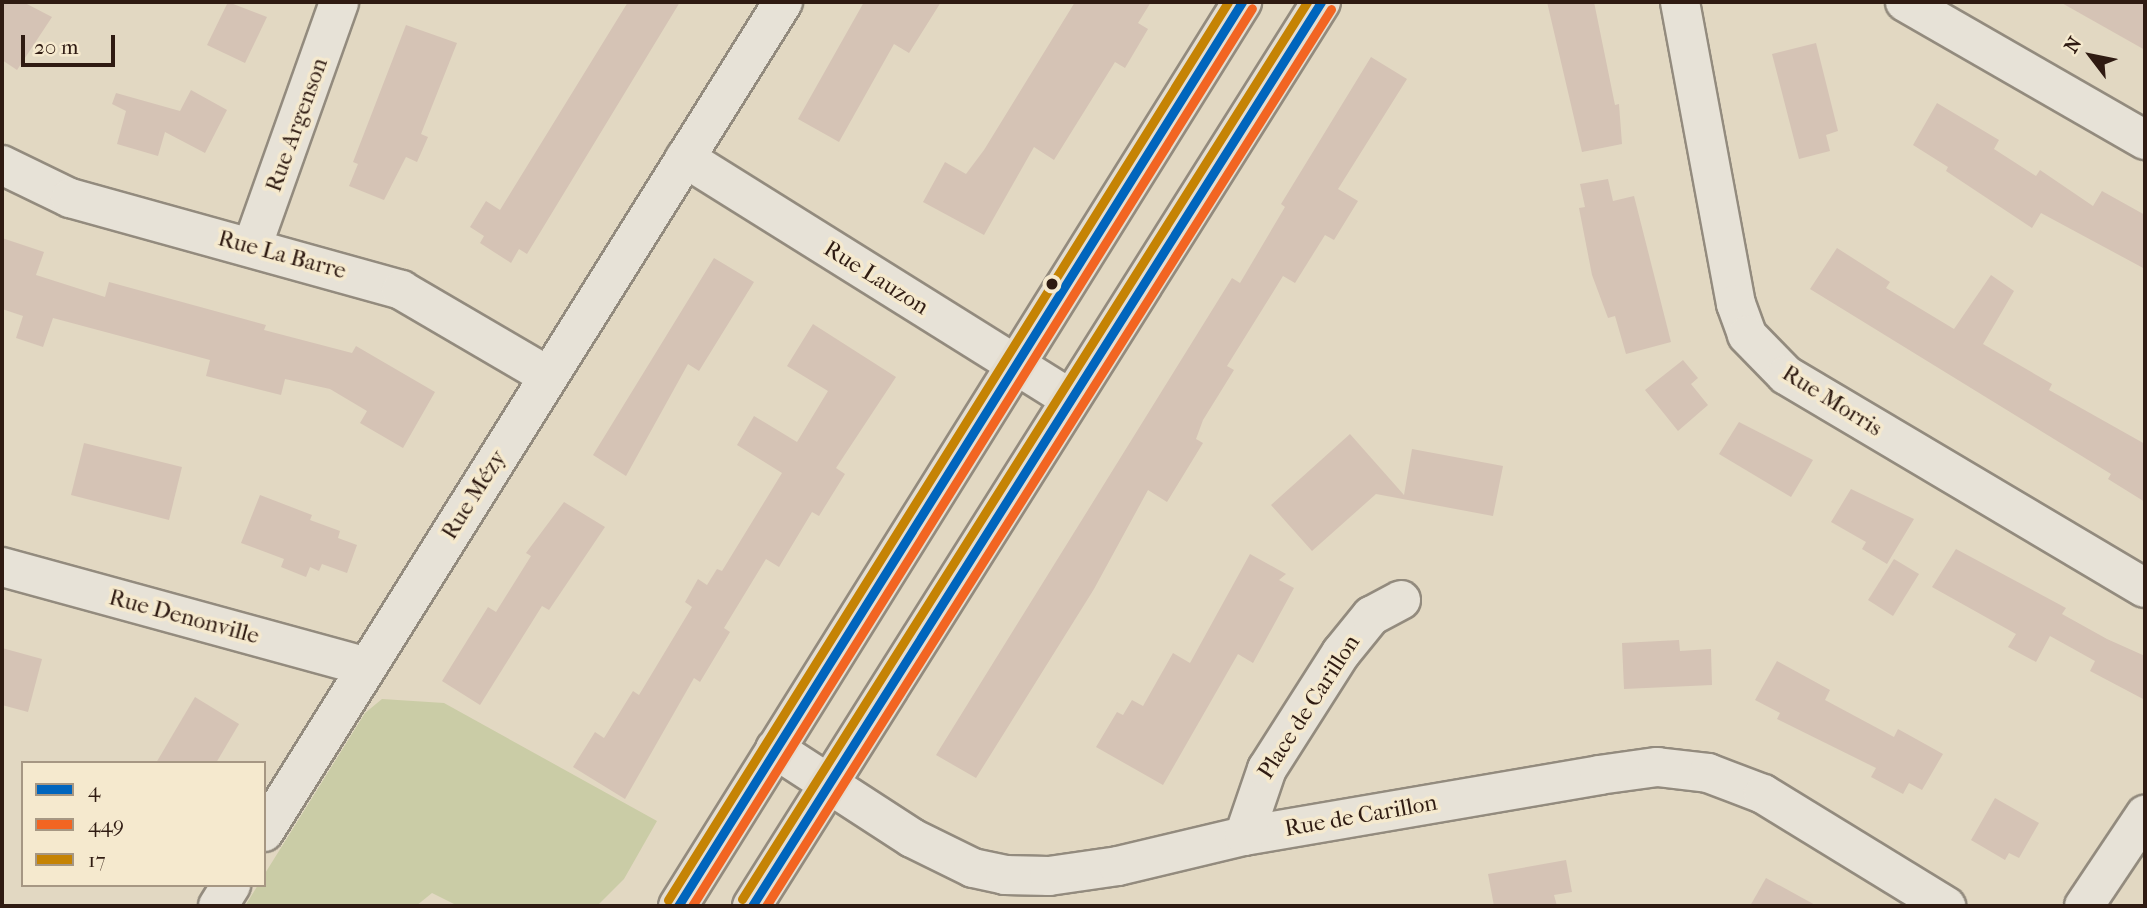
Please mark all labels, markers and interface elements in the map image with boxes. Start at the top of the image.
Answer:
scale bar [24,21,119,65]
north arrow [2056,21,2126,91]
text: N [2060,33,2086,57]
text: 20 m [34,35,78,59]
street label: Rue Argenson [260,54,334,196]
street label: Rue La Barre [215,225,349,285]
street label: Rue Lauzon [819,235,933,321]
unlabelled marker [1045,277,1059,291]
street label: Rue Morris [1777,359,1887,443]
street label: Rue Mézy [436,445,512,545]
street label: Rue Denonville [106,584,262,650]
street label: Place de Carillon [1252,630,1366,784]
legend [21,761,266,887]
text: 4 [88,778,100,802]
street label: Rue de Carillon [1283,789,1439,843]
text: 449 [88,813,124,837]
text: 17 [88,848,106,872]

